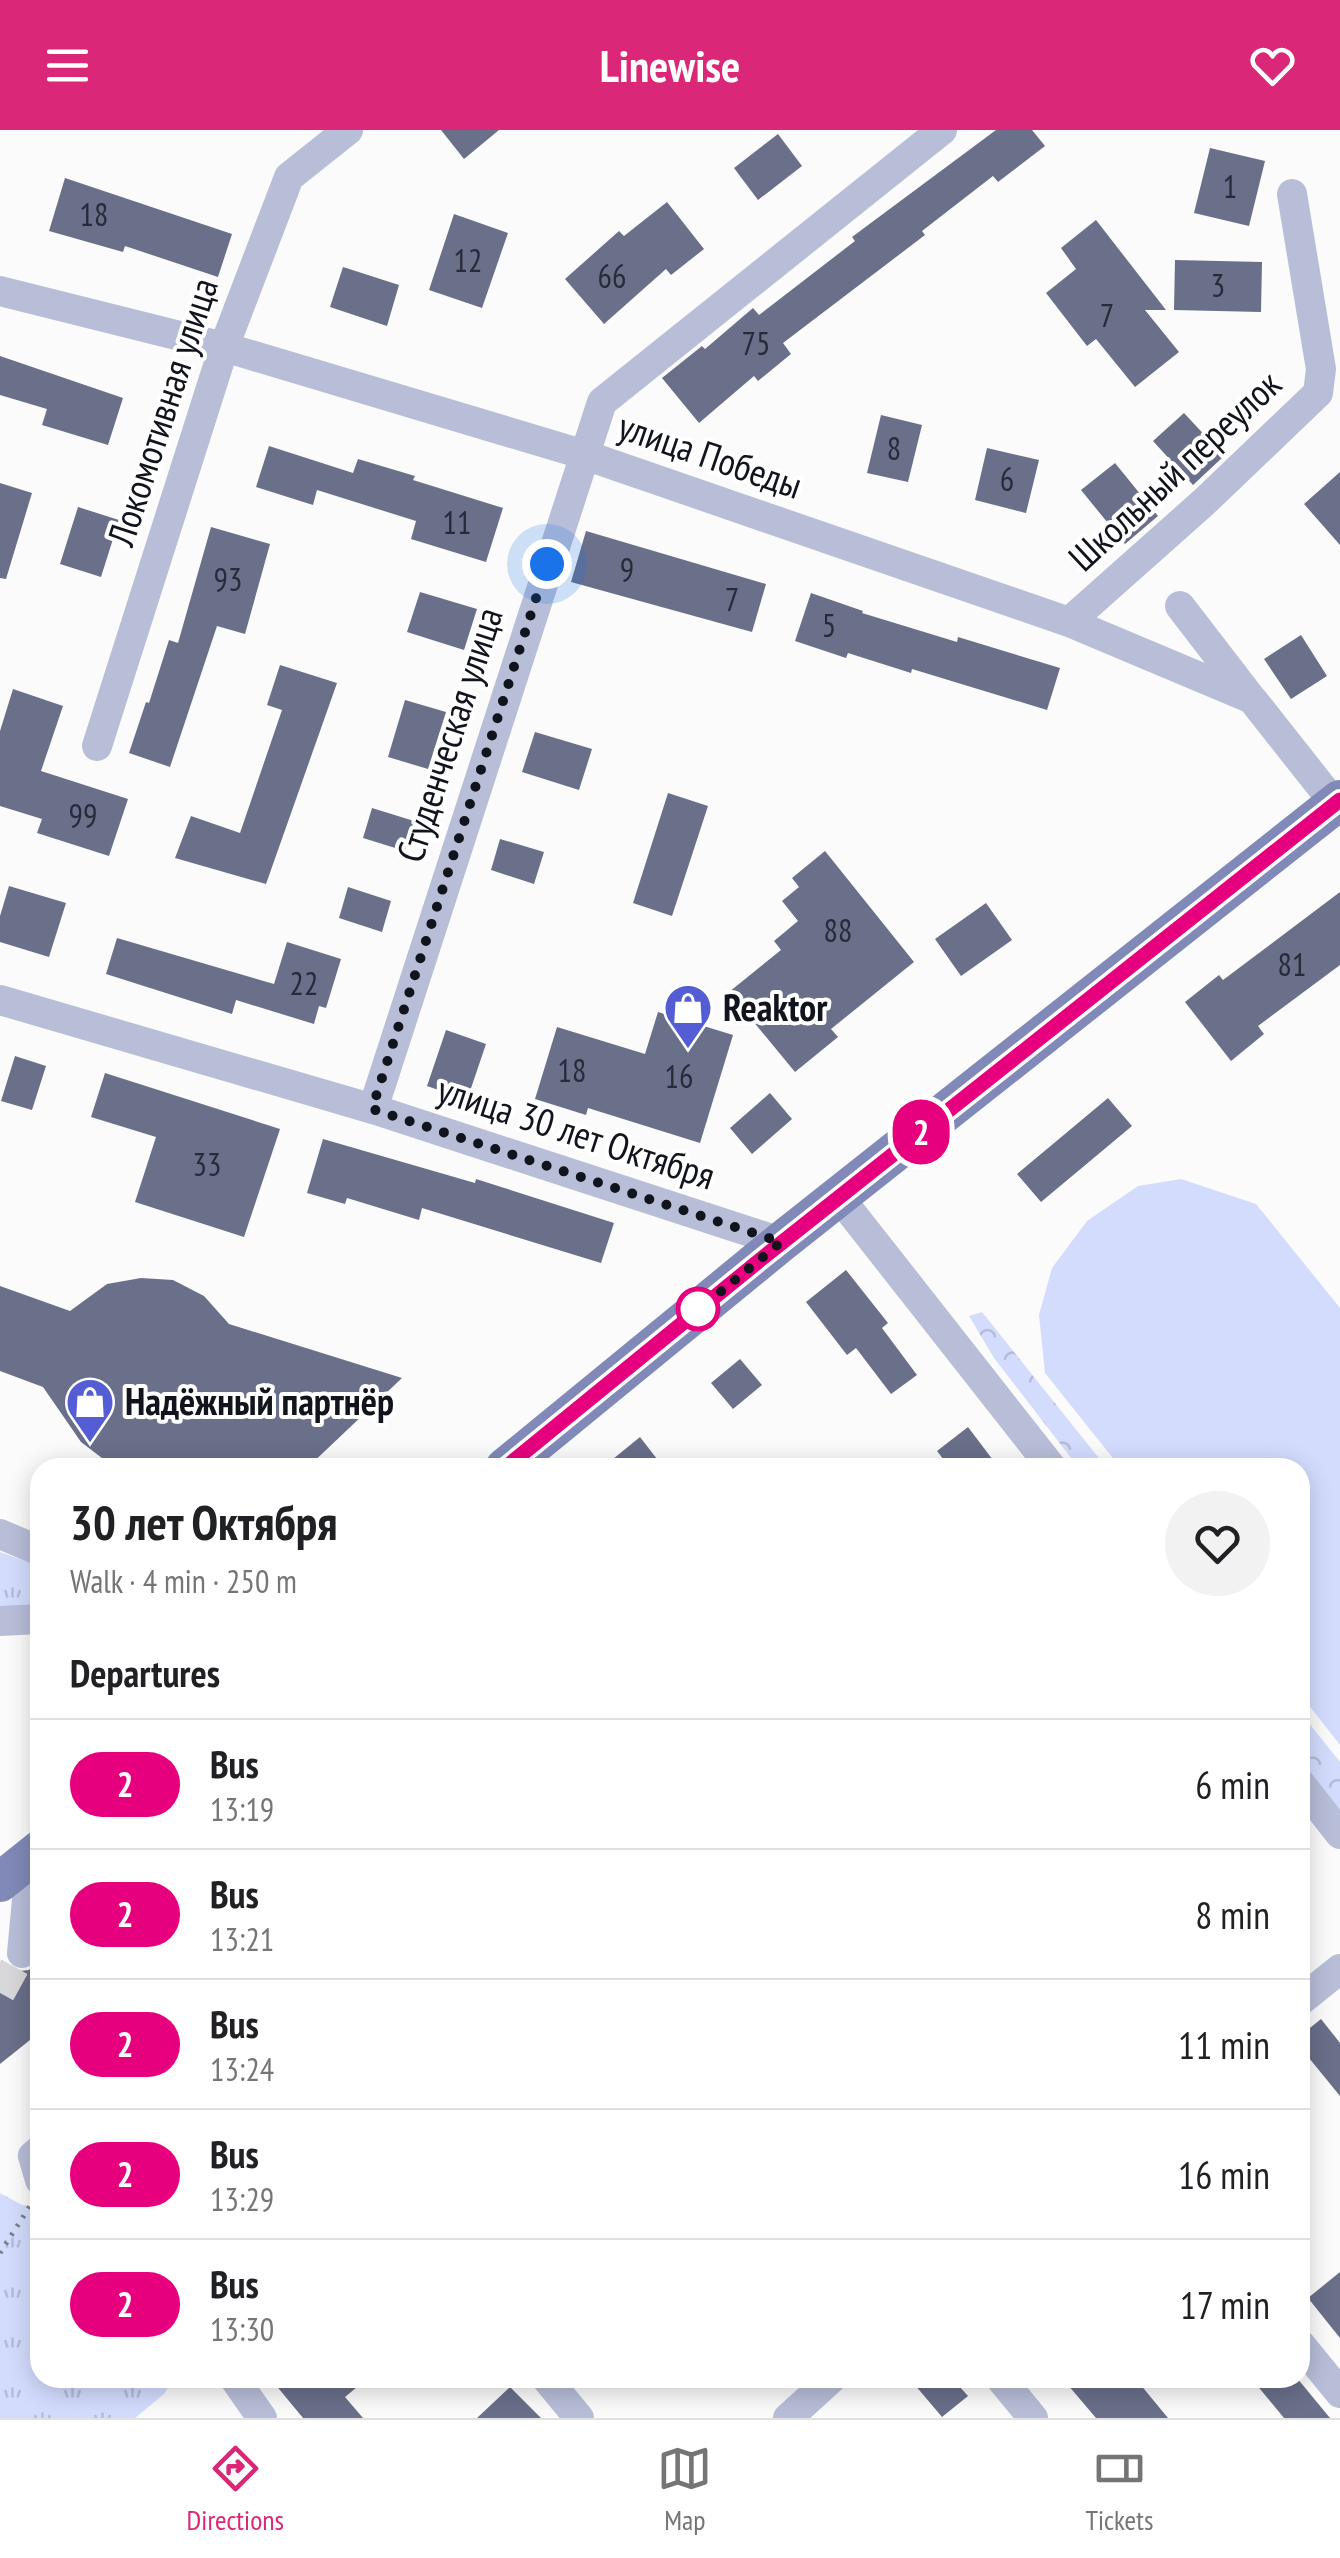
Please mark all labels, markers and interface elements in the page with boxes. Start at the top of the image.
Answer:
text: Linewise [600,36,740,94]
icon: menu [40,38,95,93]
icon: heart [1245,38,1300,93]
house number: 1 [1223,165,1237,207]
house number: 18 [80,193,108,235]
house number: 12 [454,239,482,281]
house number: 66 [598,255,626,297]
house number: 3 [1211,264,1225,306]
street label: Локомотивная улица [95,272,228,552]
house number: 7 [1100,294,1114,336]
house number: 75 [742,322,770,364]
street label: Школьный переулок [1057,359,1291,581]
street label: улица Победы [612,400,809,509]
house number: 8 [887,427,901,469]
house number: 6 [1000,458,1014,500]
house number: 11 [443,501,471,543]
your location [522,539,572,589]
house number: 9 [620,548,634,590]
house number: 93 [214,558,242,600]
house number: 7 [725,578,739,620]
street label: Студенческая улица [384,601,513,868]
house number: 5 [822,604,836,646]
house number: 99 [69,794,97,836]
house number: 88 [824,909,852,951]
house number: 81 [1278,943,1306,985]
house number: 22 [290,962,318,1004]
shop icon: Reaktor [662,982,714,1050]
place label: Reaktor [723,982,828,1031]
house number: 18 [558,1049,586,1091]
house number: 16 [665,1055,693,1097]
street label: улица 30 лет Октября [432,1064,721,1199]
line badge: 2 [888,1100,954,1164]
text: 2 [913,1109,929,1155]
house number: 33 [193,1143,221,1185]
unlabelled marker [677,1288,719,1330]
shop icon: Надёжный партнёр [64,1376,116,1444]
place label: Надёжный партнёр [125,1376,394,1425]
text: 30 лет Октября [70,1491,338,1553]
button: heart [1165,1491,1270,1596]
text: Walk · 4 min · 250 m [70,1560,297,1602]
text: Departures [70,1648,220,1697]
text: Bus [210,1739,259,1788]
text: 6 min [1195,1760,1270,1809]
text: 2 [117,1761,133,1807]
text: 13:19 [210,1788,274,1830]
text: Bus [210,1869,259,1918]
text: 8 min [1195,1890,1270,1939]
text: 2 [117,1891,133,1937]
text: 13:21 [210,1918,274,1960]
text: Bus [210,1999,259,2048]
text: 11 min [1178,2020,1270,2069]
text: 2 [117,2021,133,2067]
text: 13:24 [210,2048,274,2090]
text: Bus [210,2129,259,2178]
text: 16 min [1178,2150,1270,2199]
text: 2 [117,2151,133,2197]
text: 13:29 [210,2178,274,2220]
text: Bus [210,2259,259,2308]
text: 17 min [1180,2280,1270,2329]
text: 2 [117,2281,133,2327]
text: 13:30 [210,2308,274,2350]
tab: Directions [187,2441,284,2538]
tab: Map [657,2441,712,2538]
tab: Tickets [1085,2441,1153,2538]

